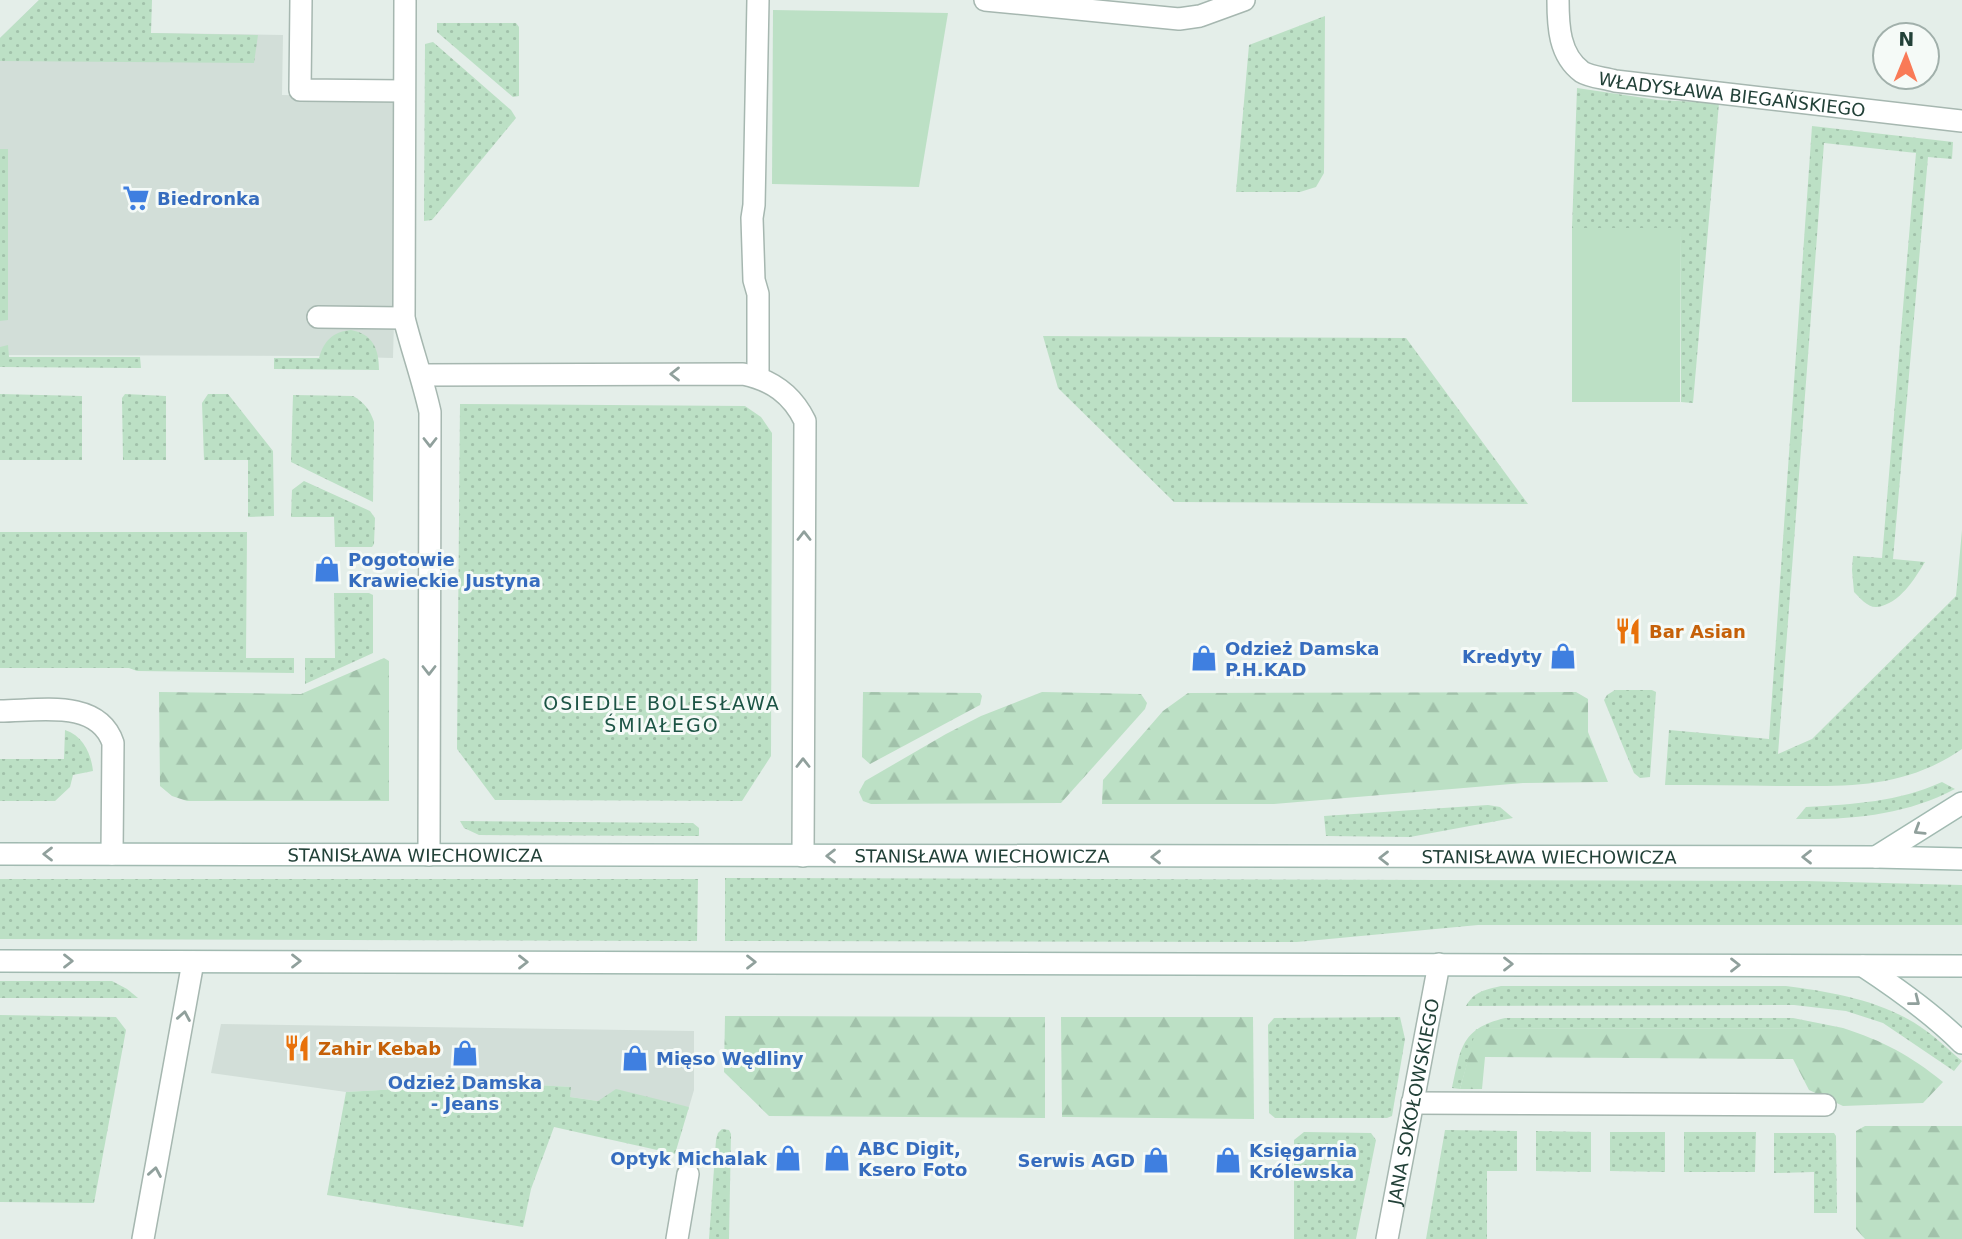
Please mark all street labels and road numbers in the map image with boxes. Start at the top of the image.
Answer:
street label: WŁADYSŁAWA BIEGAŃSKIEGO [1597,67,1867,120]
street label: STANISŁAWA WIECHOWICZA [287,844,543,865]
street label: STANISŁAWA WIECHOWICZA [854,845,1110,866]
street label: STANISŁAWA WIECHOWICZA [1421,846,1677,867]
street label: JANA SOKOŁOWSKIEGO [1383,996,1443,1207]

